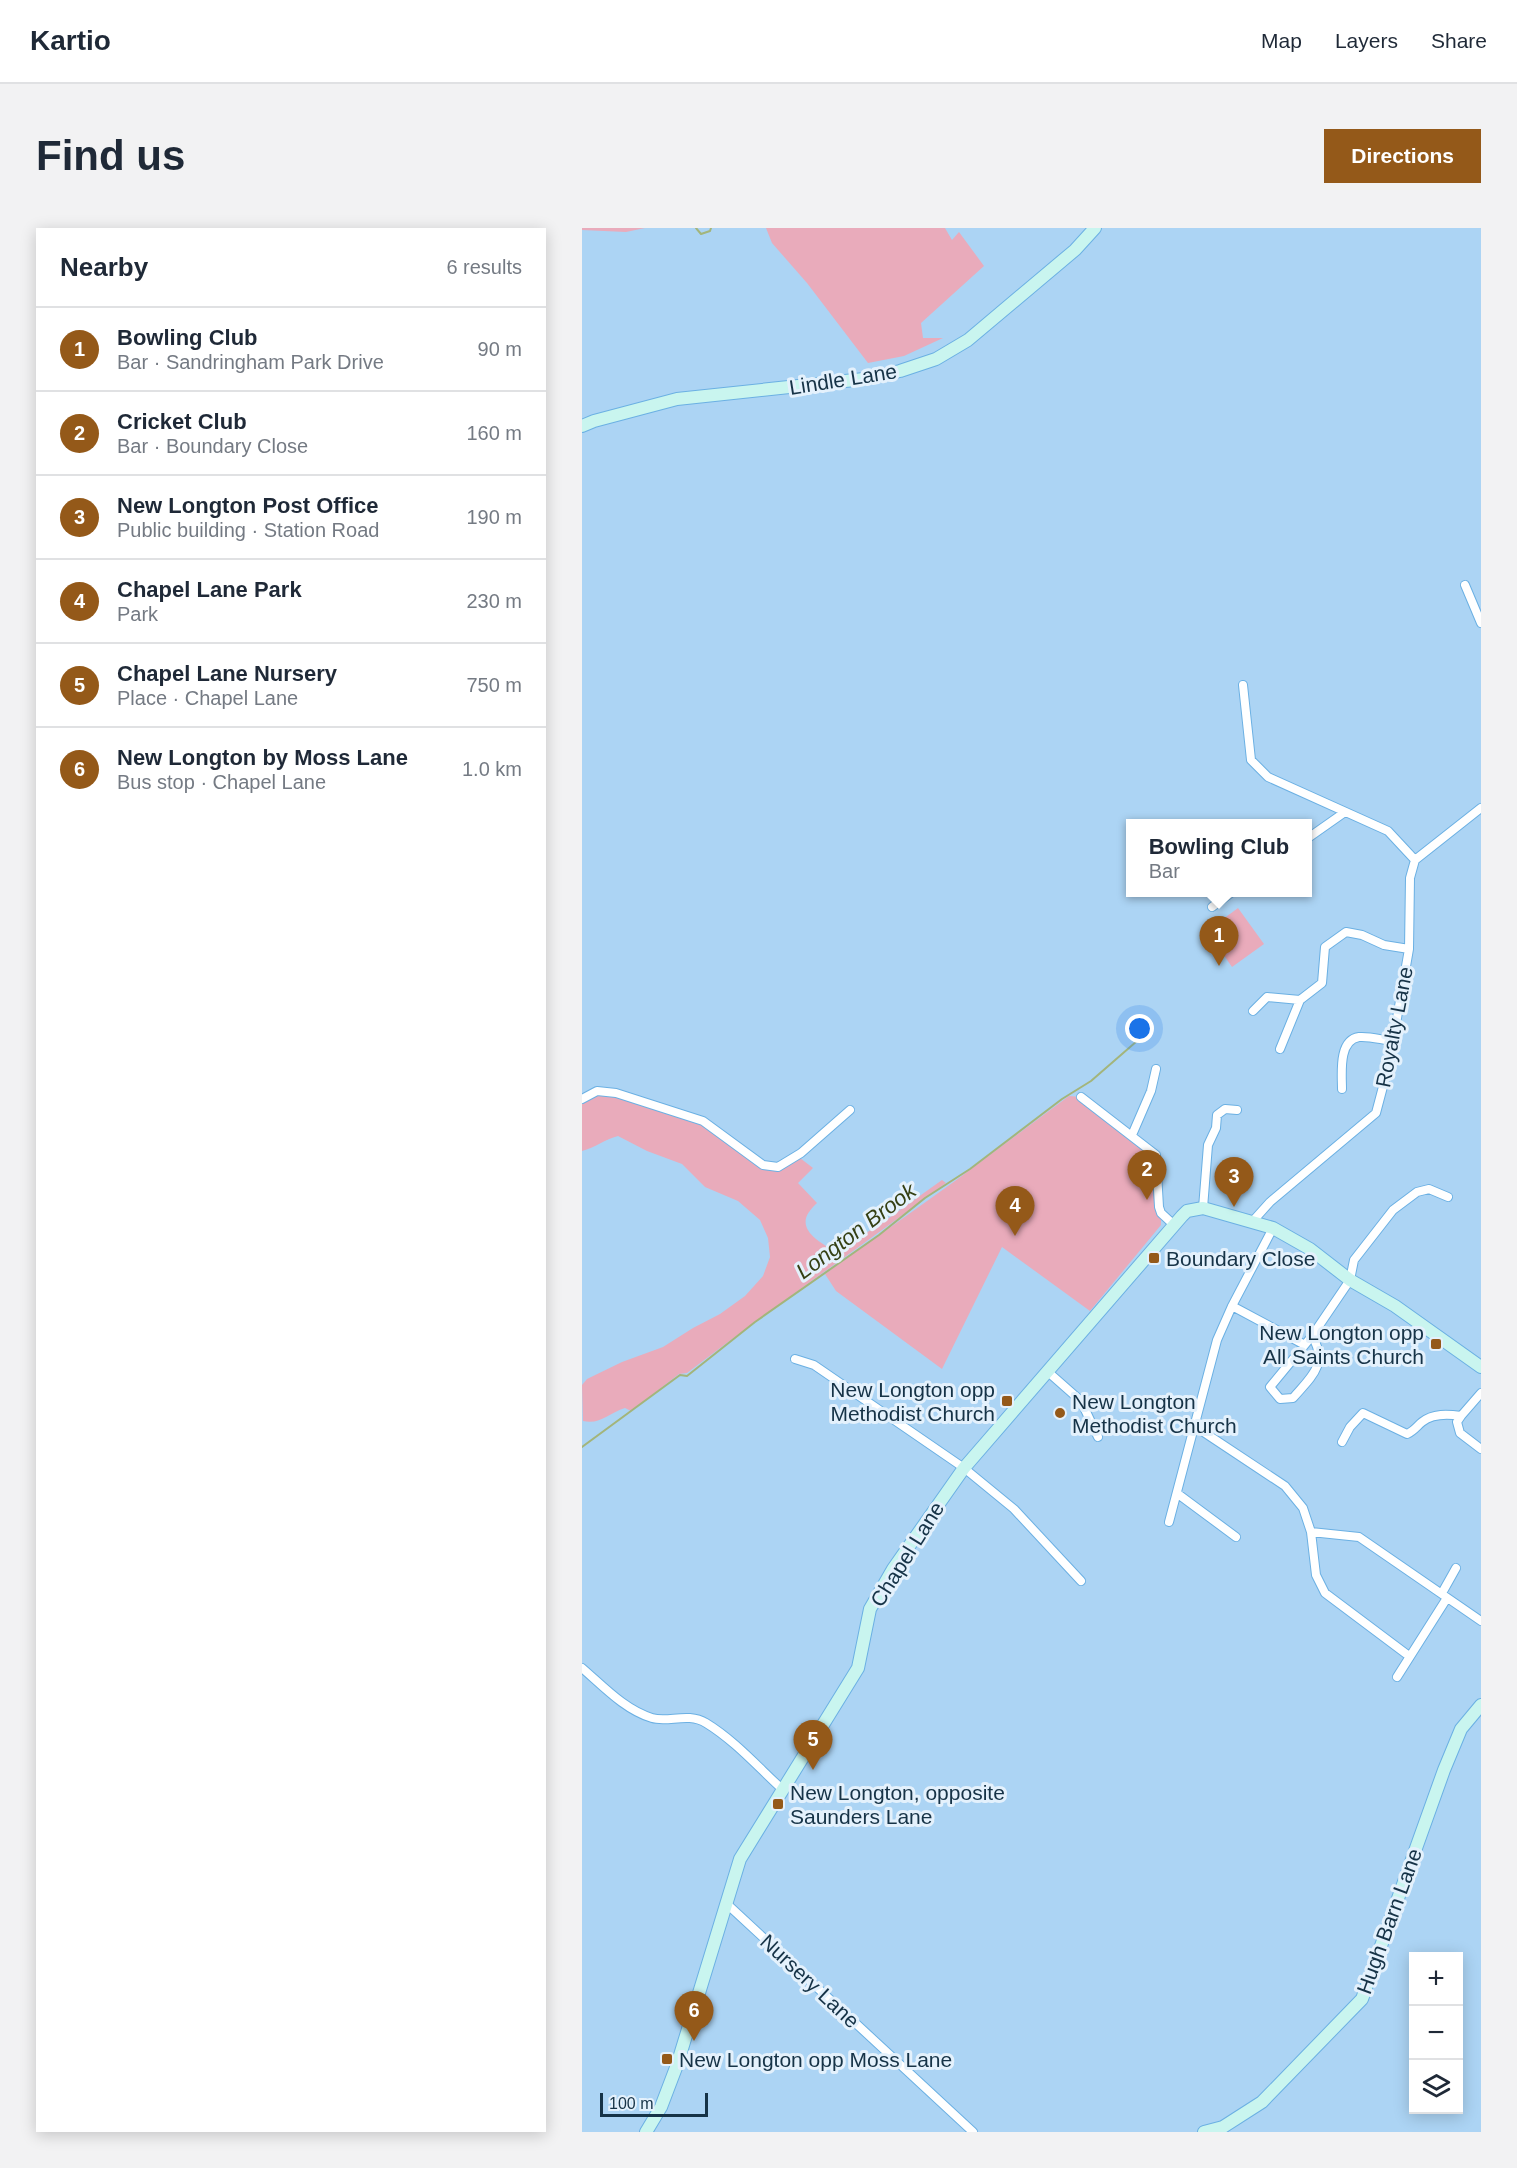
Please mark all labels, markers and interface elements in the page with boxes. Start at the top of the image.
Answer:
text: Kartio [30,25,111,56]
text: Map [1261,29,1302,52]
text: Layers [1335,29,1398,52]
text: Share [1431,29,1487,52]
button: Directions [1324,129,1481,183]
text: Find us [36,132,185,179]
text: Nearby [60,252,148,282]
text: 6 results [446,256,522,278]
text: Bowling Club [117,325,258,350]
text: 1 [74,338,85,360]
text: 90 m [478,338,522,360]
text: Bar · Sandringham Park Drive [117,351,384,373]
street label: Lindle Lane [788,359,898,399]
text: Cricket Club [117,409,247,434]
text: 2 [74,422,85,444]
text: 160 m [466,422,522,444]
text: Bar · Boundary Close [117,435,308,457]
text: New Longton Post Office [117,493,379,518]
text: 3 [74,506,85,528]
text: 190 m [466,506,522,528]
text: Public building · Station Road [117,519,379,541]
text: Chapel Lane Park [117,577,302,602]
text: 4 [74,590,85,612]
text: 230 m [466,590,522,612]
text: Park [117,603,158,625]
text: Chapel Lane Nursery [117,661,337,686]
text: 5 [74,674,85,696]
text: 750 m [466,674,522,696]
text: Place · Chapel Lane [117,687,298,709]
text: New Longton by Moss Lane [117,745,408,770]
text: 6 [74,758,85,780]
text: 1.0 km [462,758,522,780]
text: Bus stop · Chapel Lane [117,771,326,793]
popup [1126,819,1312,897]
text: Bowling Club [1149,834,1289,859]
text: Bar [1149,860,1180,882]
pin: 1 [1200,916,1238,966]
street label: Royalty Lane [1371,965,1417,1089]
your location [1125,1014,1154,1043]
pin: 2 [1128,1150,1166,1200]
pin: 3 [1214,1158,1254,1207]
water label: Longton Brook [791,1177,921,1284]
pin: 4 [996,1186,1034,1236]
place label: Boundary Close [1166,1247,1315,1270]
marker: Boundary Close [1147,1251,1161,1265]
place label: New Longton opp All Saints Church [1259,1321,1424,1368]
marker: New Longton opp All Saints Church [1429,1337,1443,1351]
place label: New Longton opp Methodist Church [830,1378,995,1425]
place label: New Longton Methodist Church [1072,1390,1237,1437]
marker: New Longton opp Methodist Church [1000,1394,1014,1408]
marker: New Longton Methodist Church [1053,1406,1067,1420]
street label: Chapel Lane [866,1497,948,1611]
pin: 5 [794,1720,832,1770]
place label: New Longton, opposite Saunders Lane [790,1781,1005,1828]
marker: New Longton, opposite Saunders Lane [771,1797,785,1811]
street label: Hugh Barn Lane [1352,1845,1426,1997]
street label: Nursery Lane [756,1930,864,2032]
map controls [1409,1952,1463,2114]
button: + [1409,1952,1463,2006]
pin: 6 [674,1992,714,2041]
button: − [1409,2006,1463,2060]
place label: New Longton opp Moss Lane [679,2048,952,2071]
marker: New Longton opp Moss Lane [660,2052,674,2066]
button: layers [1409,2060,1463,2114]
scale bar [600,2090,708,2118]
text: 100 m [609,2095,653,2112]

